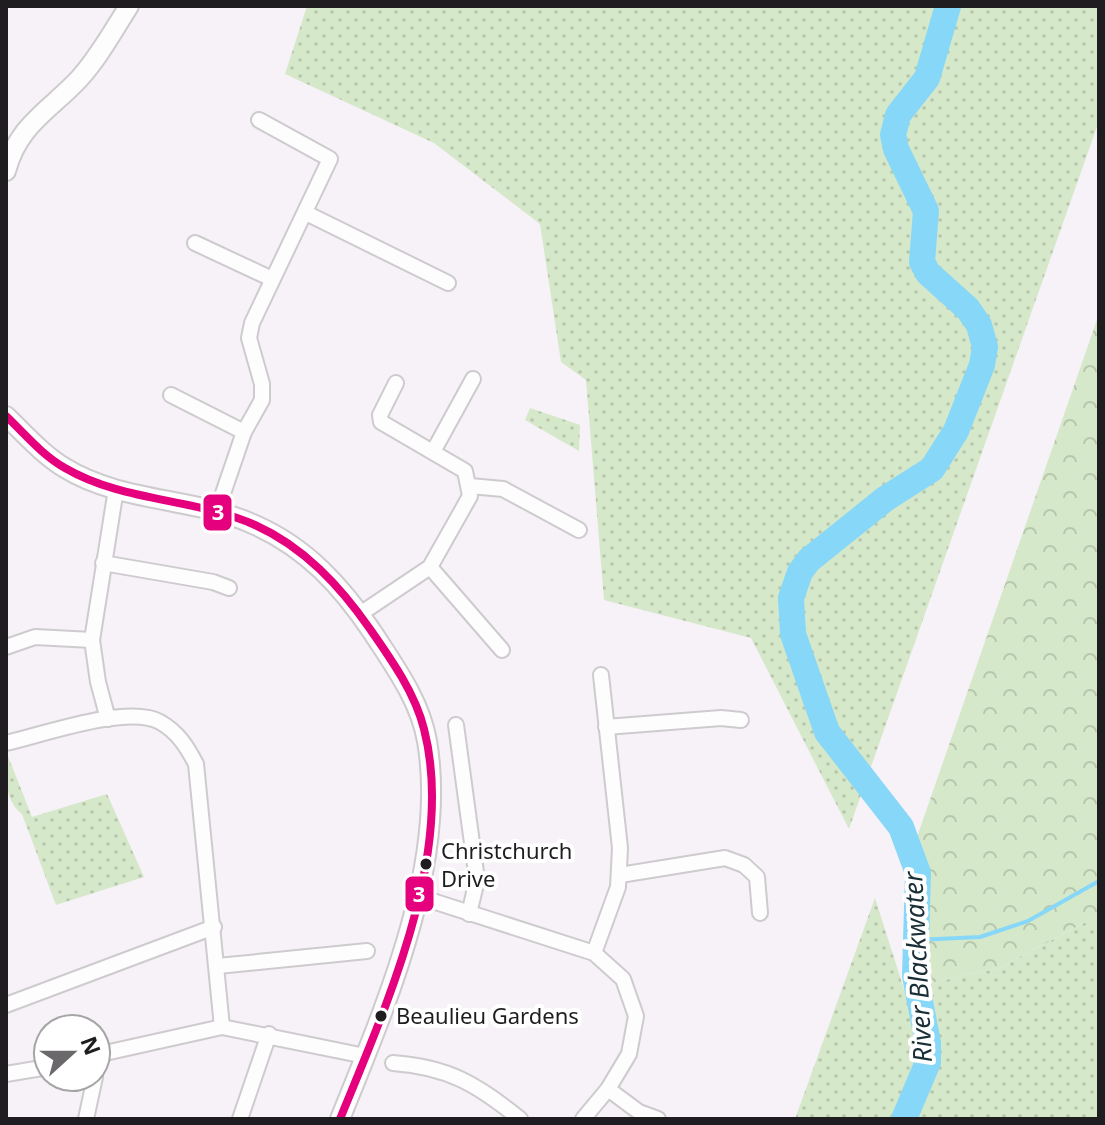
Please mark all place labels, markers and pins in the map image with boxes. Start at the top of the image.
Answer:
place label: Christchurch Drive [441,835,572,893]
marker: Christchurch Drive [418,856,434,872]
place label: Beaulieu Gardens [396,1000,579,1030]
marker: Beaulieu Gardens [373,1008,389,1024]

